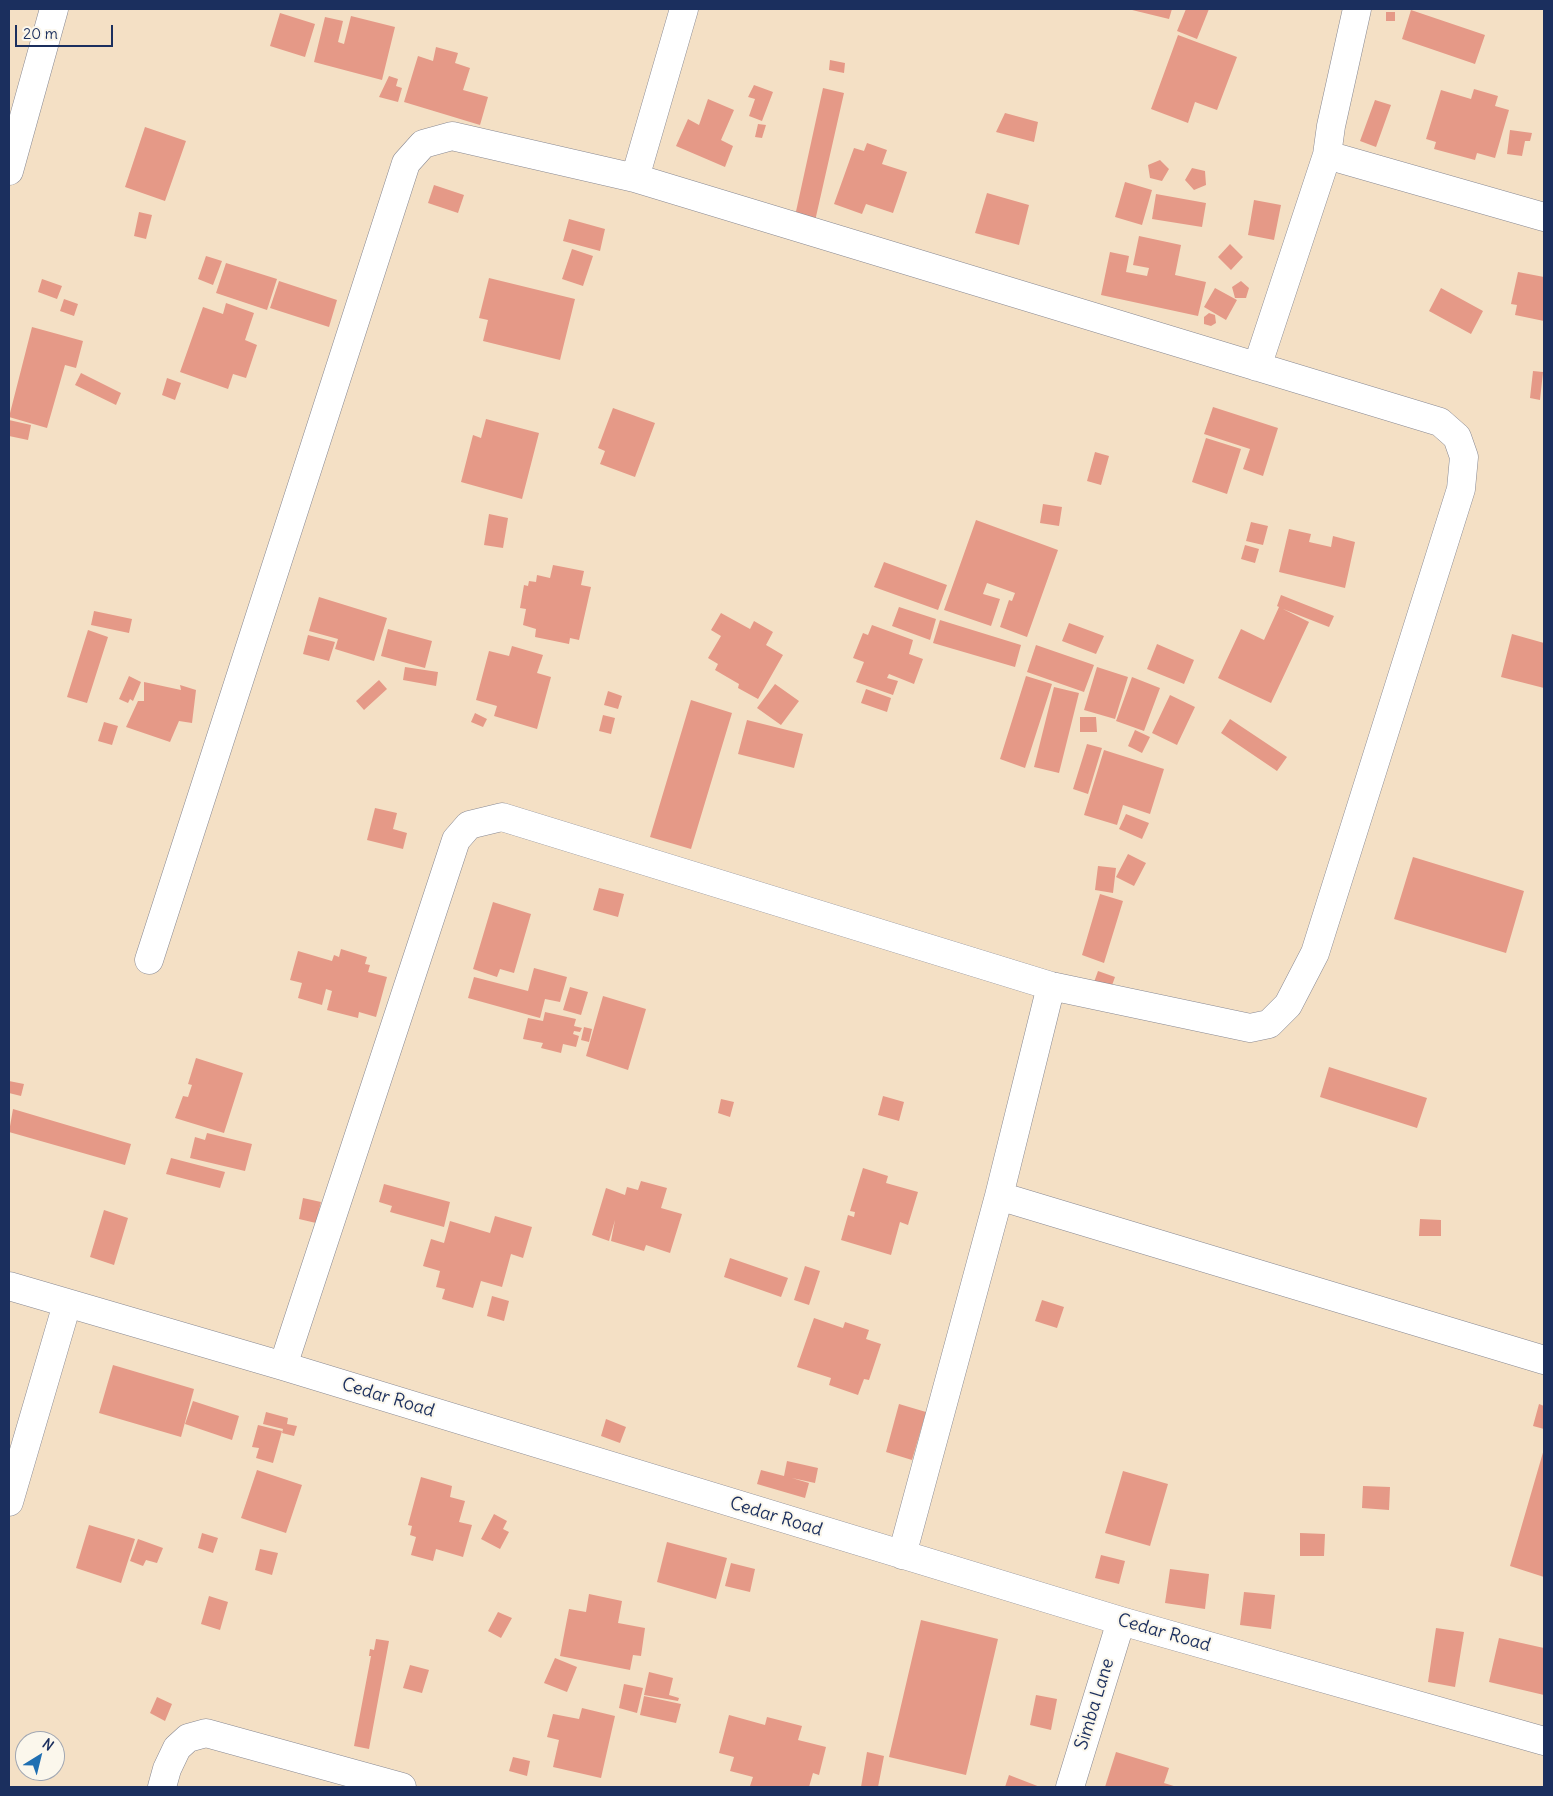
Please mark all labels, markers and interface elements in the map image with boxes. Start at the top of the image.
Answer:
scale bar [18,15,115,47]
text: 20 m [23,24,58,43]
street label: Cedar Road [339,1374,437,1422]
street label: Cedar Road [727,1493,825,1541]
street label: Cedar Road [1115,1609,1213,1657]
street label: Simba Lane [1071,1656,1119,1752]
north arrow [15,1731,65,1781]
text: N [39,1735,57,1755]

